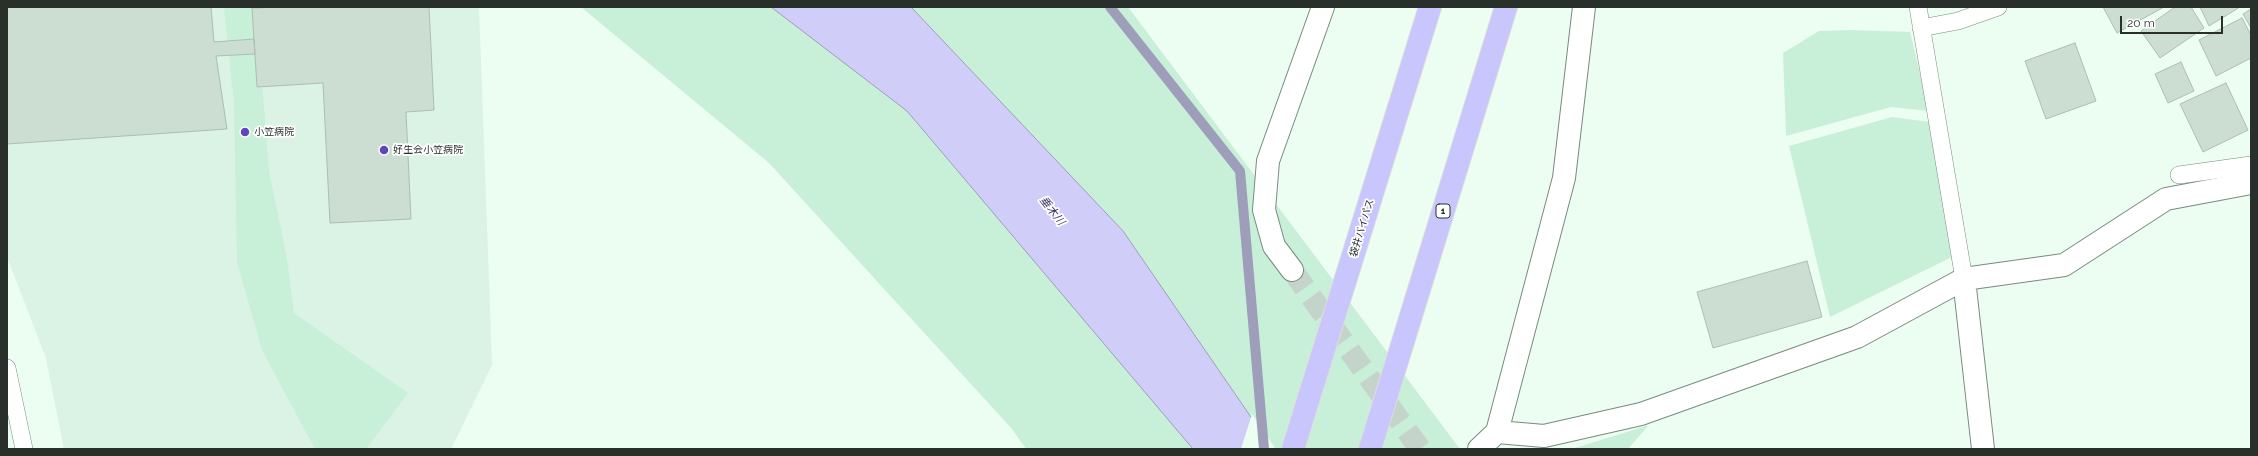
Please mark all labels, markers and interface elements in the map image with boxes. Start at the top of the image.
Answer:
scale bar [2122,8,2225,34]
text: 20 m [2127,16,2155,30]
marker: 小笠病院 [239,126,251,138]
place label: 小笠病院 [254,126,294,138]
marker: 好生会小笠病院 [378,144,390,156]
place label: 好生会小笠病院 [393,144,463,156]
water label: 垂木川 [1037,194,1067,228]
street label: 袋井バイパス [1347,198,1377,258]
road number: 1 [1436,204,1450,218]

